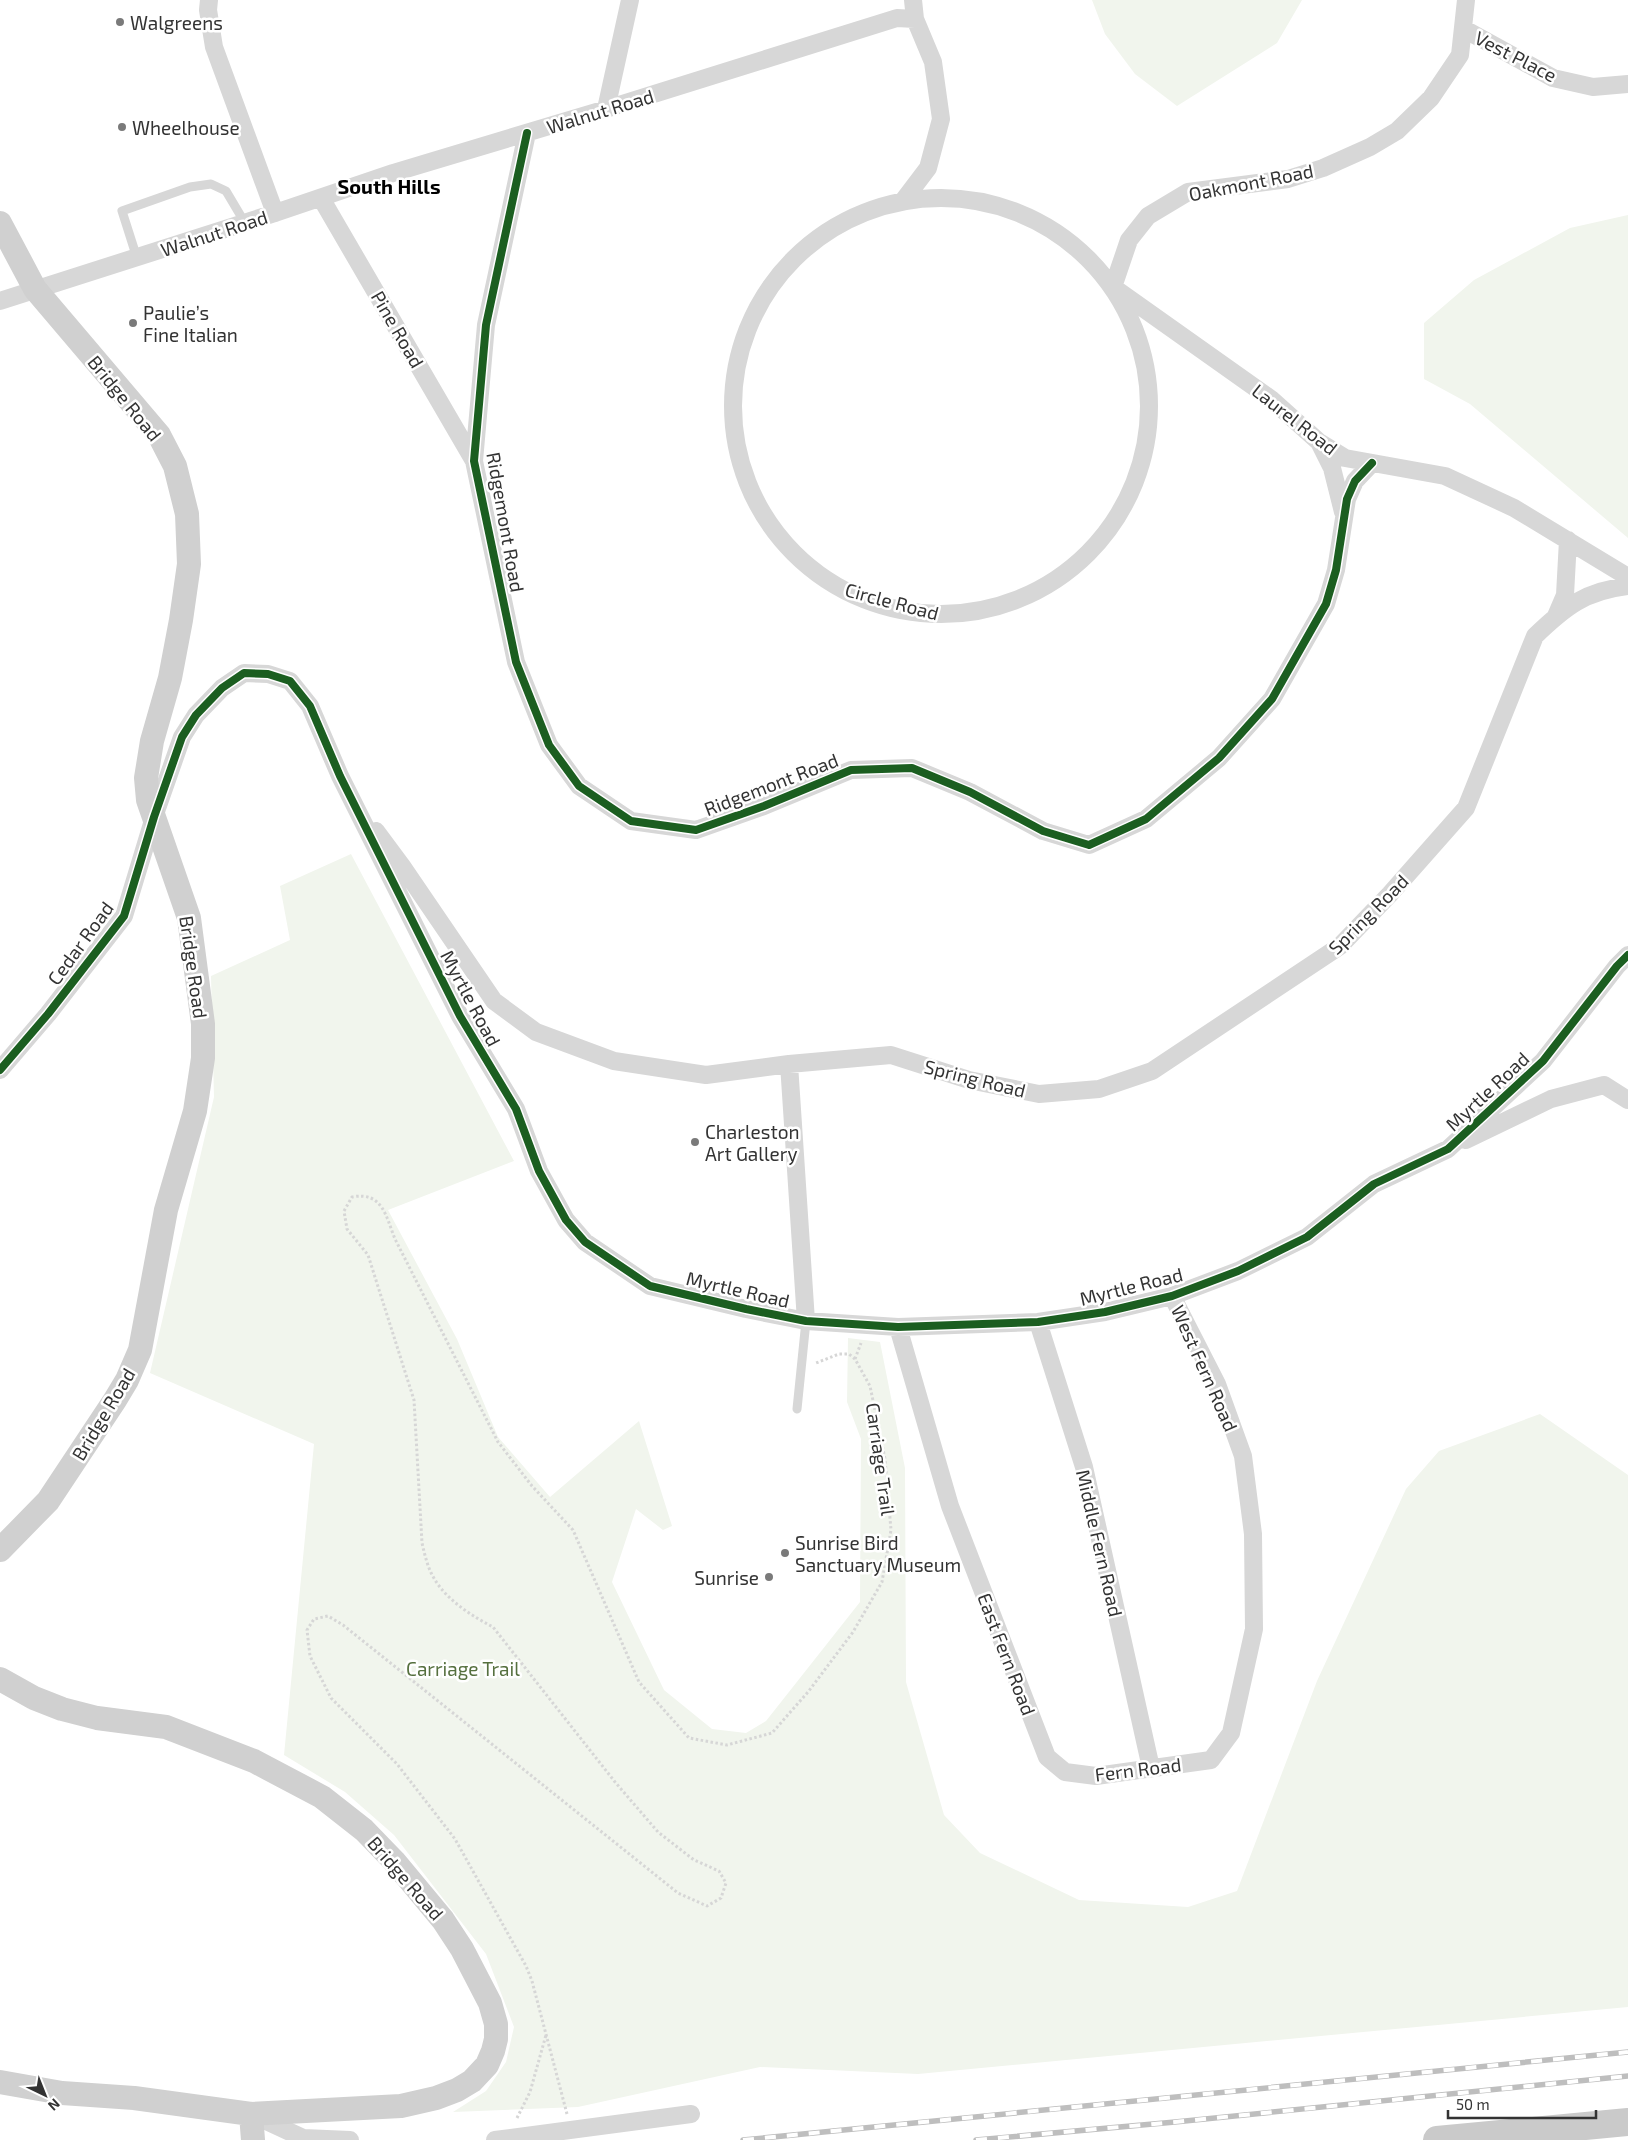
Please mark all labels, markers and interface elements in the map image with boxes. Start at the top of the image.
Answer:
place label: Walgreens [130,11,223,34]
marker: Walgreens [114,16,126,28]
street label: Vest Place [1471,26,1561,86]
street label: Walnut Road [544,84,656,138]
place label: Wheelhouse [132,116,240,139]
marker: Wheelhouse [116,121,128,133]
street label: Oakmont Road [1187,159,1315,205]
district label: South Hills [338,174,441,198]
street label: Walnut Road [158,205,270,261]
street label: Pine Road [367,286,429,372]
place label: Paulie’s Fine Italian [143,301,238,346]
marker: Paulie’s Fine Italian [127,317,139,329]
street label: Bridge Road [83,350,167,446]
street label: Laurel Road [1248,379,1342,459]
street label: Ridgemont Road [482,450,530,594]
street label: Circle Road [843,577,941,625]
street label: Ridgemont Road [701,748,841,820]
street label: Spring Road [1323,869,1413,959]
street label: Cedar Road [42,897,118,989]
street label: Bridge Road [175,914,213,1020]
street label: Myrtle Road [436,946,506,1050]
street label: Myrtle Road [1441,1047,1533,1135]
street label: Spring Road [922,1054,1028,1102]
place label: Charleston Art Gallery [705,1120,800,1165]
marker: Charleston Art Gallery [689,1136,701,1148]
street label: Myrtle Road [1077,1262,1185,1310]
street label: Myrtle Road [684,1266,792,1312]
street label: West Fern Road [1167,1301,1243,1435]
street label: Bridge Road [66,1364,140,1464]
street label: Carriage Trail [862,1401,900,1517]
street label: Middle Fern Road [1072,1467,1128,1619]
place label: Sunrise Bird Sanctuary Museum [795,1531,961,1576]
marker: Sunrise Bird Sanctuary Museum [779,1547,791,1559]
place label: Sunrise [694,1566,759,1589]
marker: Sunrise [763,1571,775,1583]
street label: East Fern Road [973,1590,1041,1718]
park label: Carriage Trail [406,1657,520,1680]
street label: Fern Road [1094,1752,1182,1786]
street label: Bridge Road [363,1831,449,1925]
north arrow [20,2070,70,2120]
scale bar [1448,2088,1596,2120]
text: N [45,2095,64,2115]
text: 50 m [1456,2095,1490,2113]

